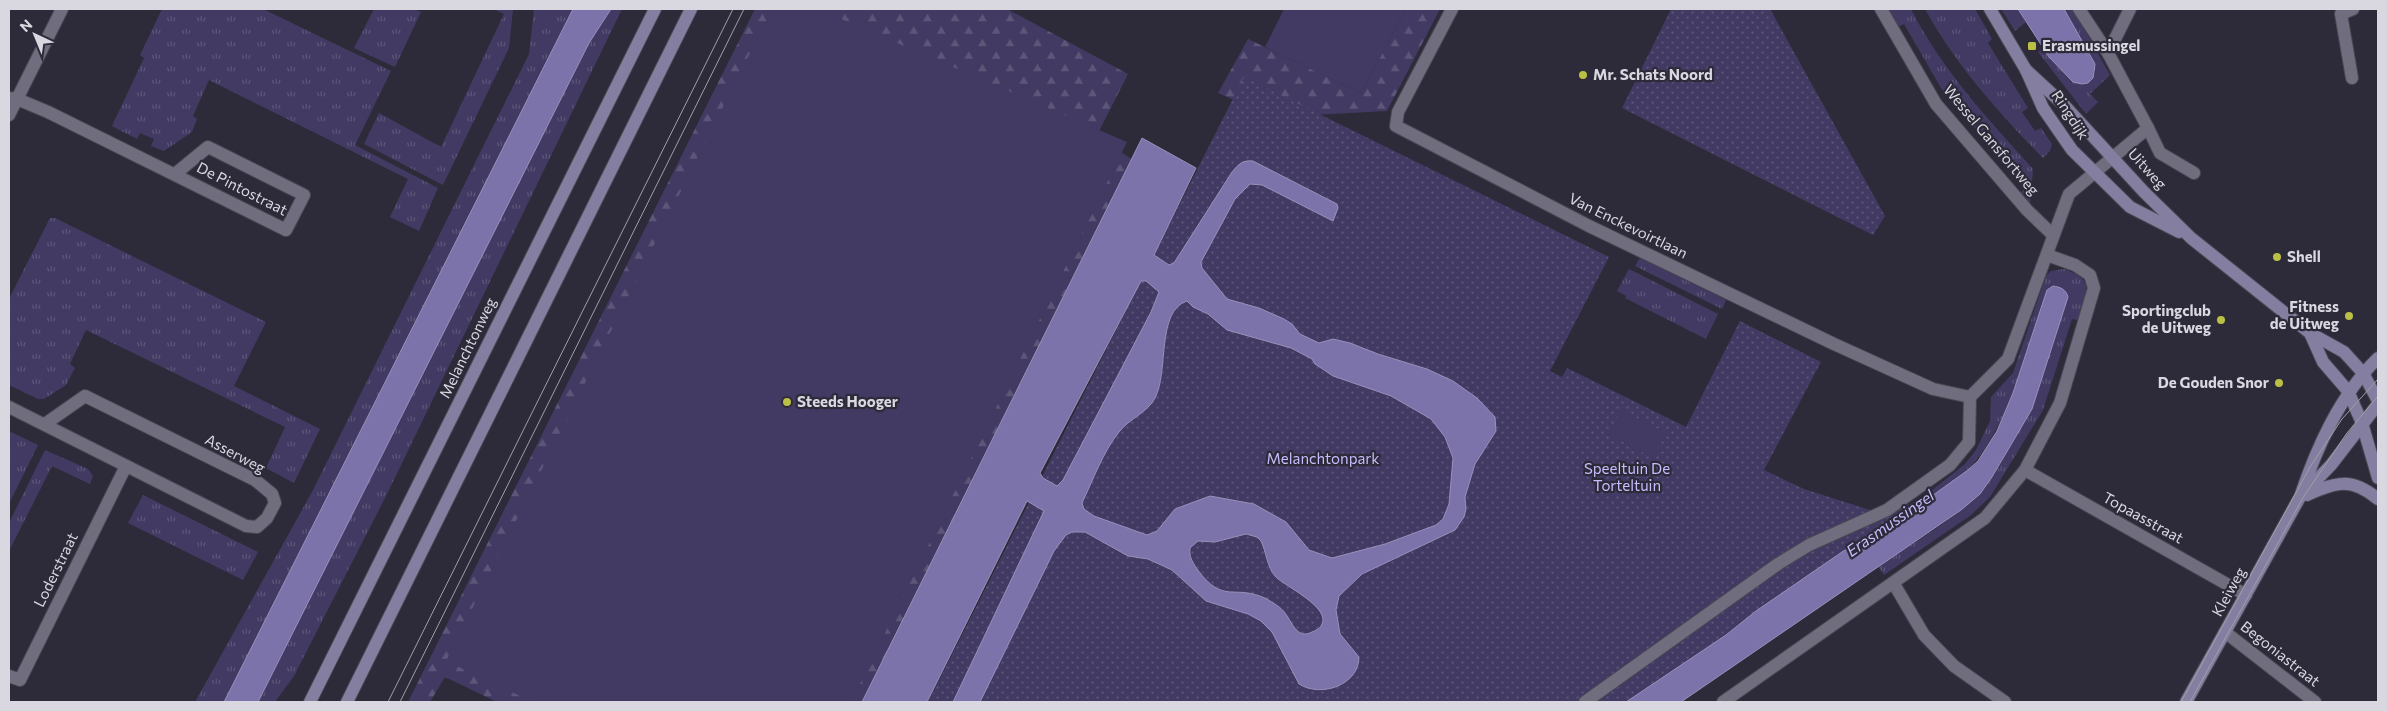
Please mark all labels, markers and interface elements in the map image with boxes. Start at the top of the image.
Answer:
north arrow [10,10,60,60]
text: N [16,16,35,35]
place label: Erasmussingel [2042,36,2140,54]
marker: Erasmussingel [2026,40,2038,52]
place label: Mr. Schats Noord [1593,65,1713,83]
marker: Mr. Schats Noord [1577,69,1589,81]
street label: Wessel Gansfortweg [1940,80,2043,198]
street label: Ringdijk [2048,86,2093,142]
street label: Uitweg [2125,144,2171,192]
street label: De Pintostraat [194,158,291,219]
street label: Van Enckevoirtlaan [1566,189,1691,262]
place label: Shell [2287,247,2321,265]
marker: Shell [2271,251,2283,263]
street label: Melanchtonweg [435,294,499,401]
place label: Fitness de Uitweg [2270,297,2339,332]
place label: Sportingclub de Uitweg [2122,301,2211,336]
marker: Fitness de Uitweg [2343,310,2355,322]
marker: Sportingclub de Uitweg [2215,314,2227,326]
place label: De Gouden Snor [2158,373,2269,391]
marker: De Gouden Snor [2273,377,2285,389]
place label: Steeds Hooger [797,392,898,410]
marker: Steeds Hooger [781,396,793,408]
street label: Asserweg [202,430,269,476]
park label: Melanchtonpark [1267,449,1379,467]
park label: Speeltuin De Torteltuin [1584,459,1670,494]
water label: Erasmussingel [1842,485,1938,560]
street label: Topaasstraat [2100,488,2187,547]
street label: Loderstraat [29,529,81,610]
street label: Kleiweg [2207,564,2249,619]
street label: Begoniastraat [2237,617,2324,690]

